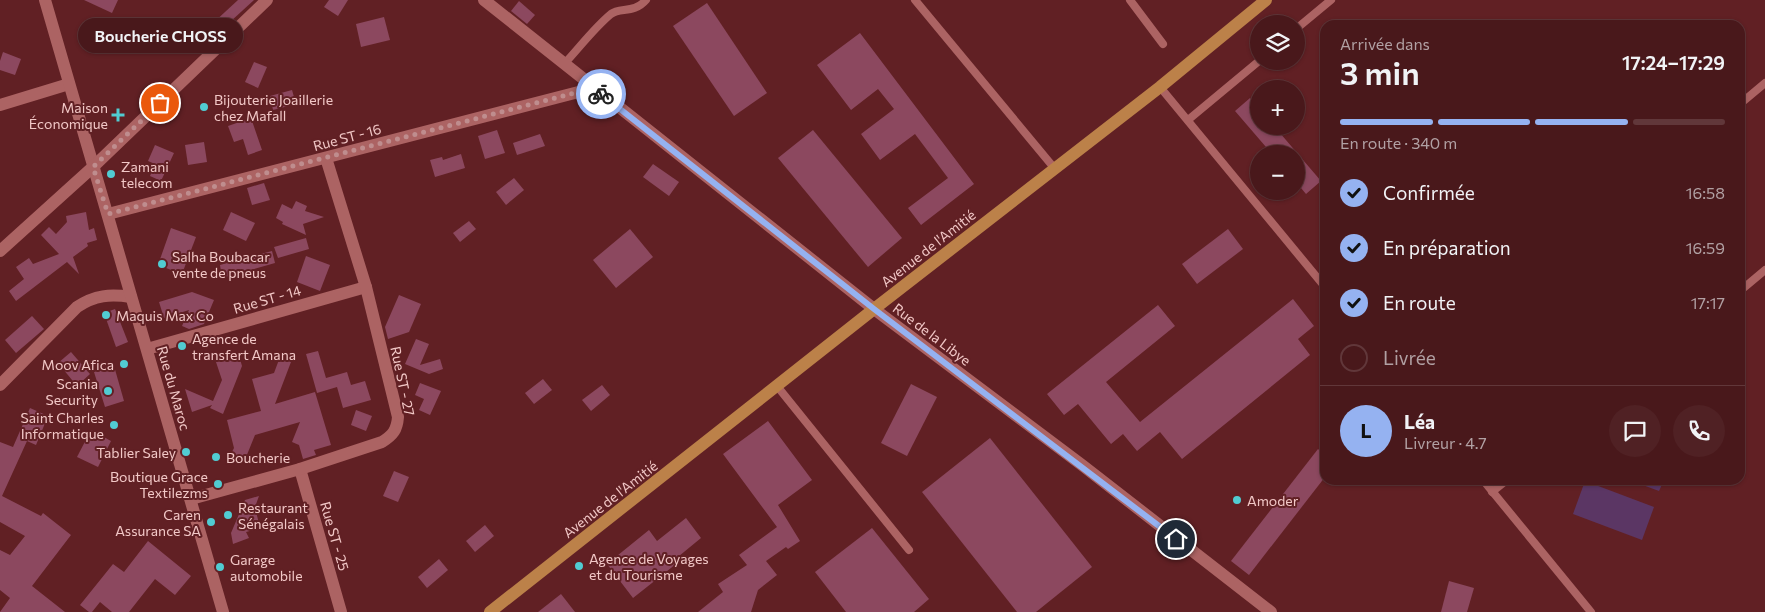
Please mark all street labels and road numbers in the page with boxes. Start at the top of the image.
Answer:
street label: Rue ST - 16 [311,120,383,154]
street label: Avenue de l'Amitié [877,206,979,290]
street label: Rue ST - 14 [231,281,303,317]
street label: Rue de la Libye [890,299,974,369]
street label: Rue du Maroc [154,344,194,432]
street label: Rue ST - 27 [387,345,419,417]
street label: Avenue de l'Amitié [559,457,661,541]
street label: Rue ST - 25 [317,499,353,573]

